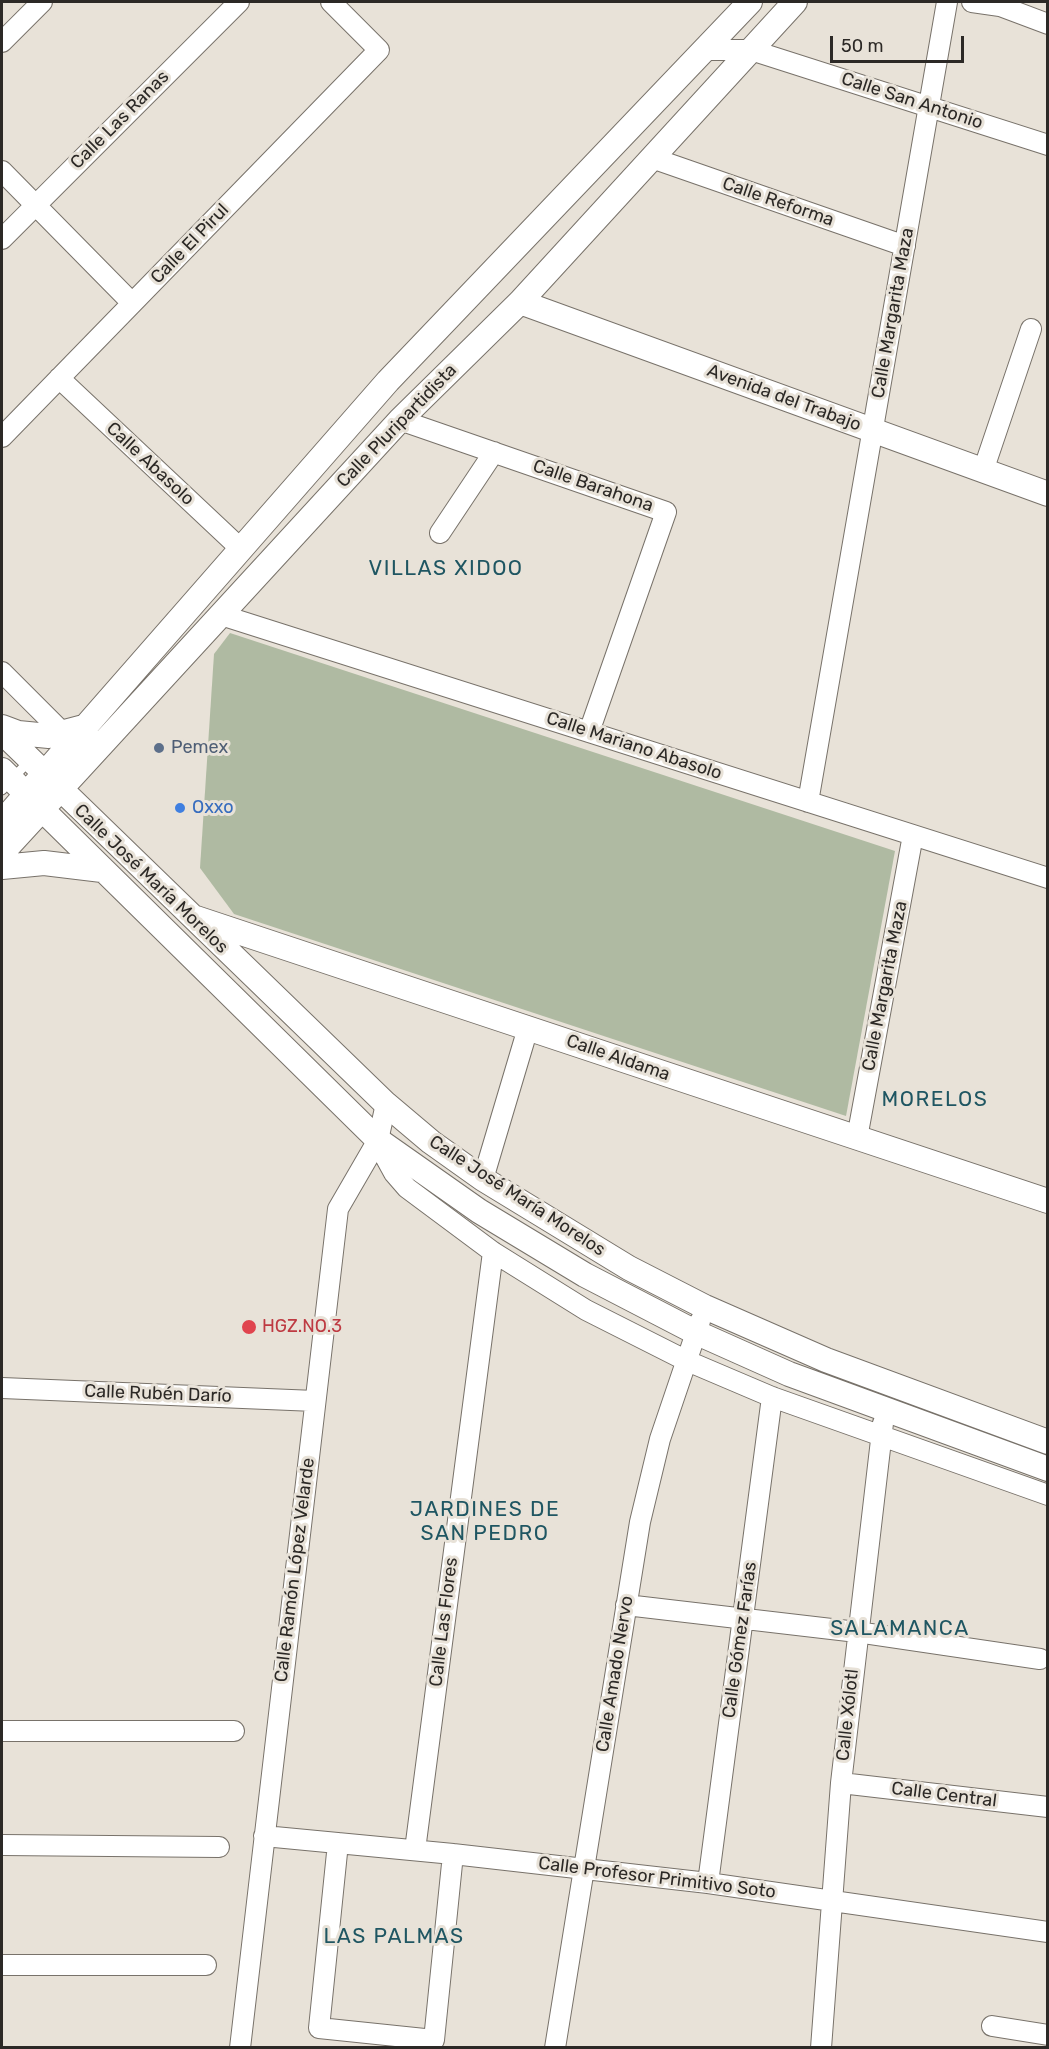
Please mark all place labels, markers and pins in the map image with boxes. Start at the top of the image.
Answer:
place label: Pemex [171,737,228,759]
marker: Pemex [152,741,166,755]
place label: Oxxo [192,797,234,819]
marker: Oxxo [173,801,187,815]
place label: HGZ.NO.3 [262,1316,342,1338]
marker: HGZ.NO.3 [240,1318,258,1336]

